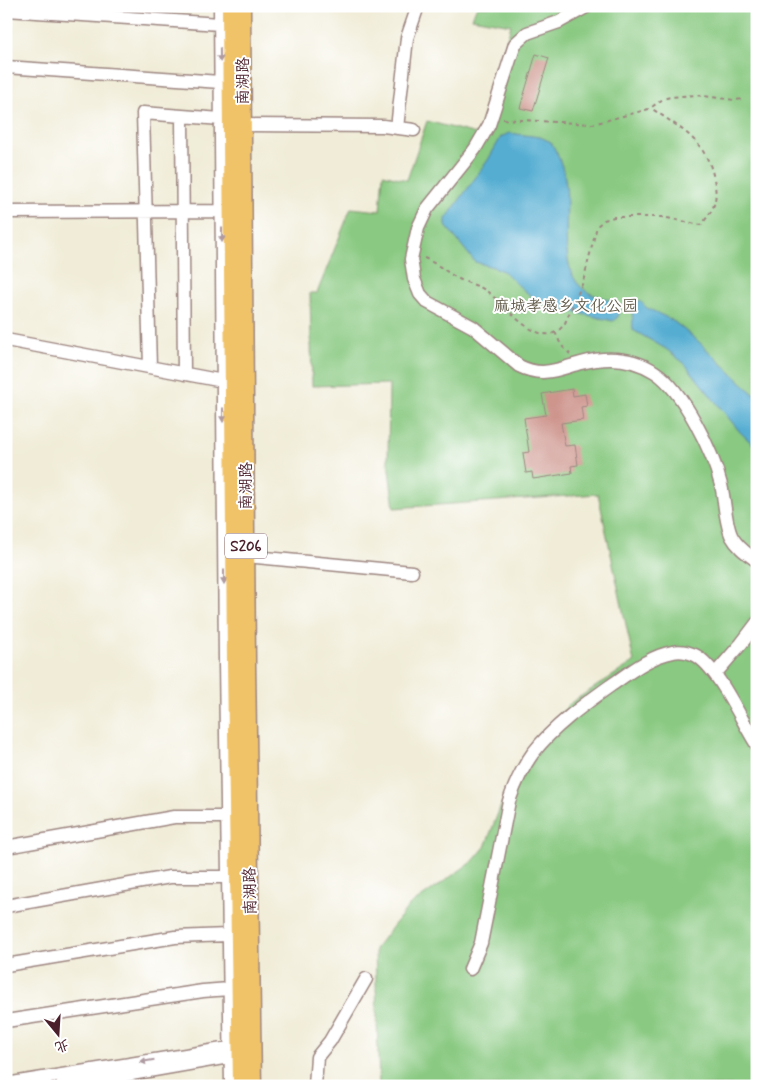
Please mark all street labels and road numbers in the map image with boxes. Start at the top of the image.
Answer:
street label: 南湖路 [233,57,254,105]
street label: 南湖路 [236,462,257,510]
road number: S206 [225,534,267,558]
street label: 南湖路 [240,867,261,915]

